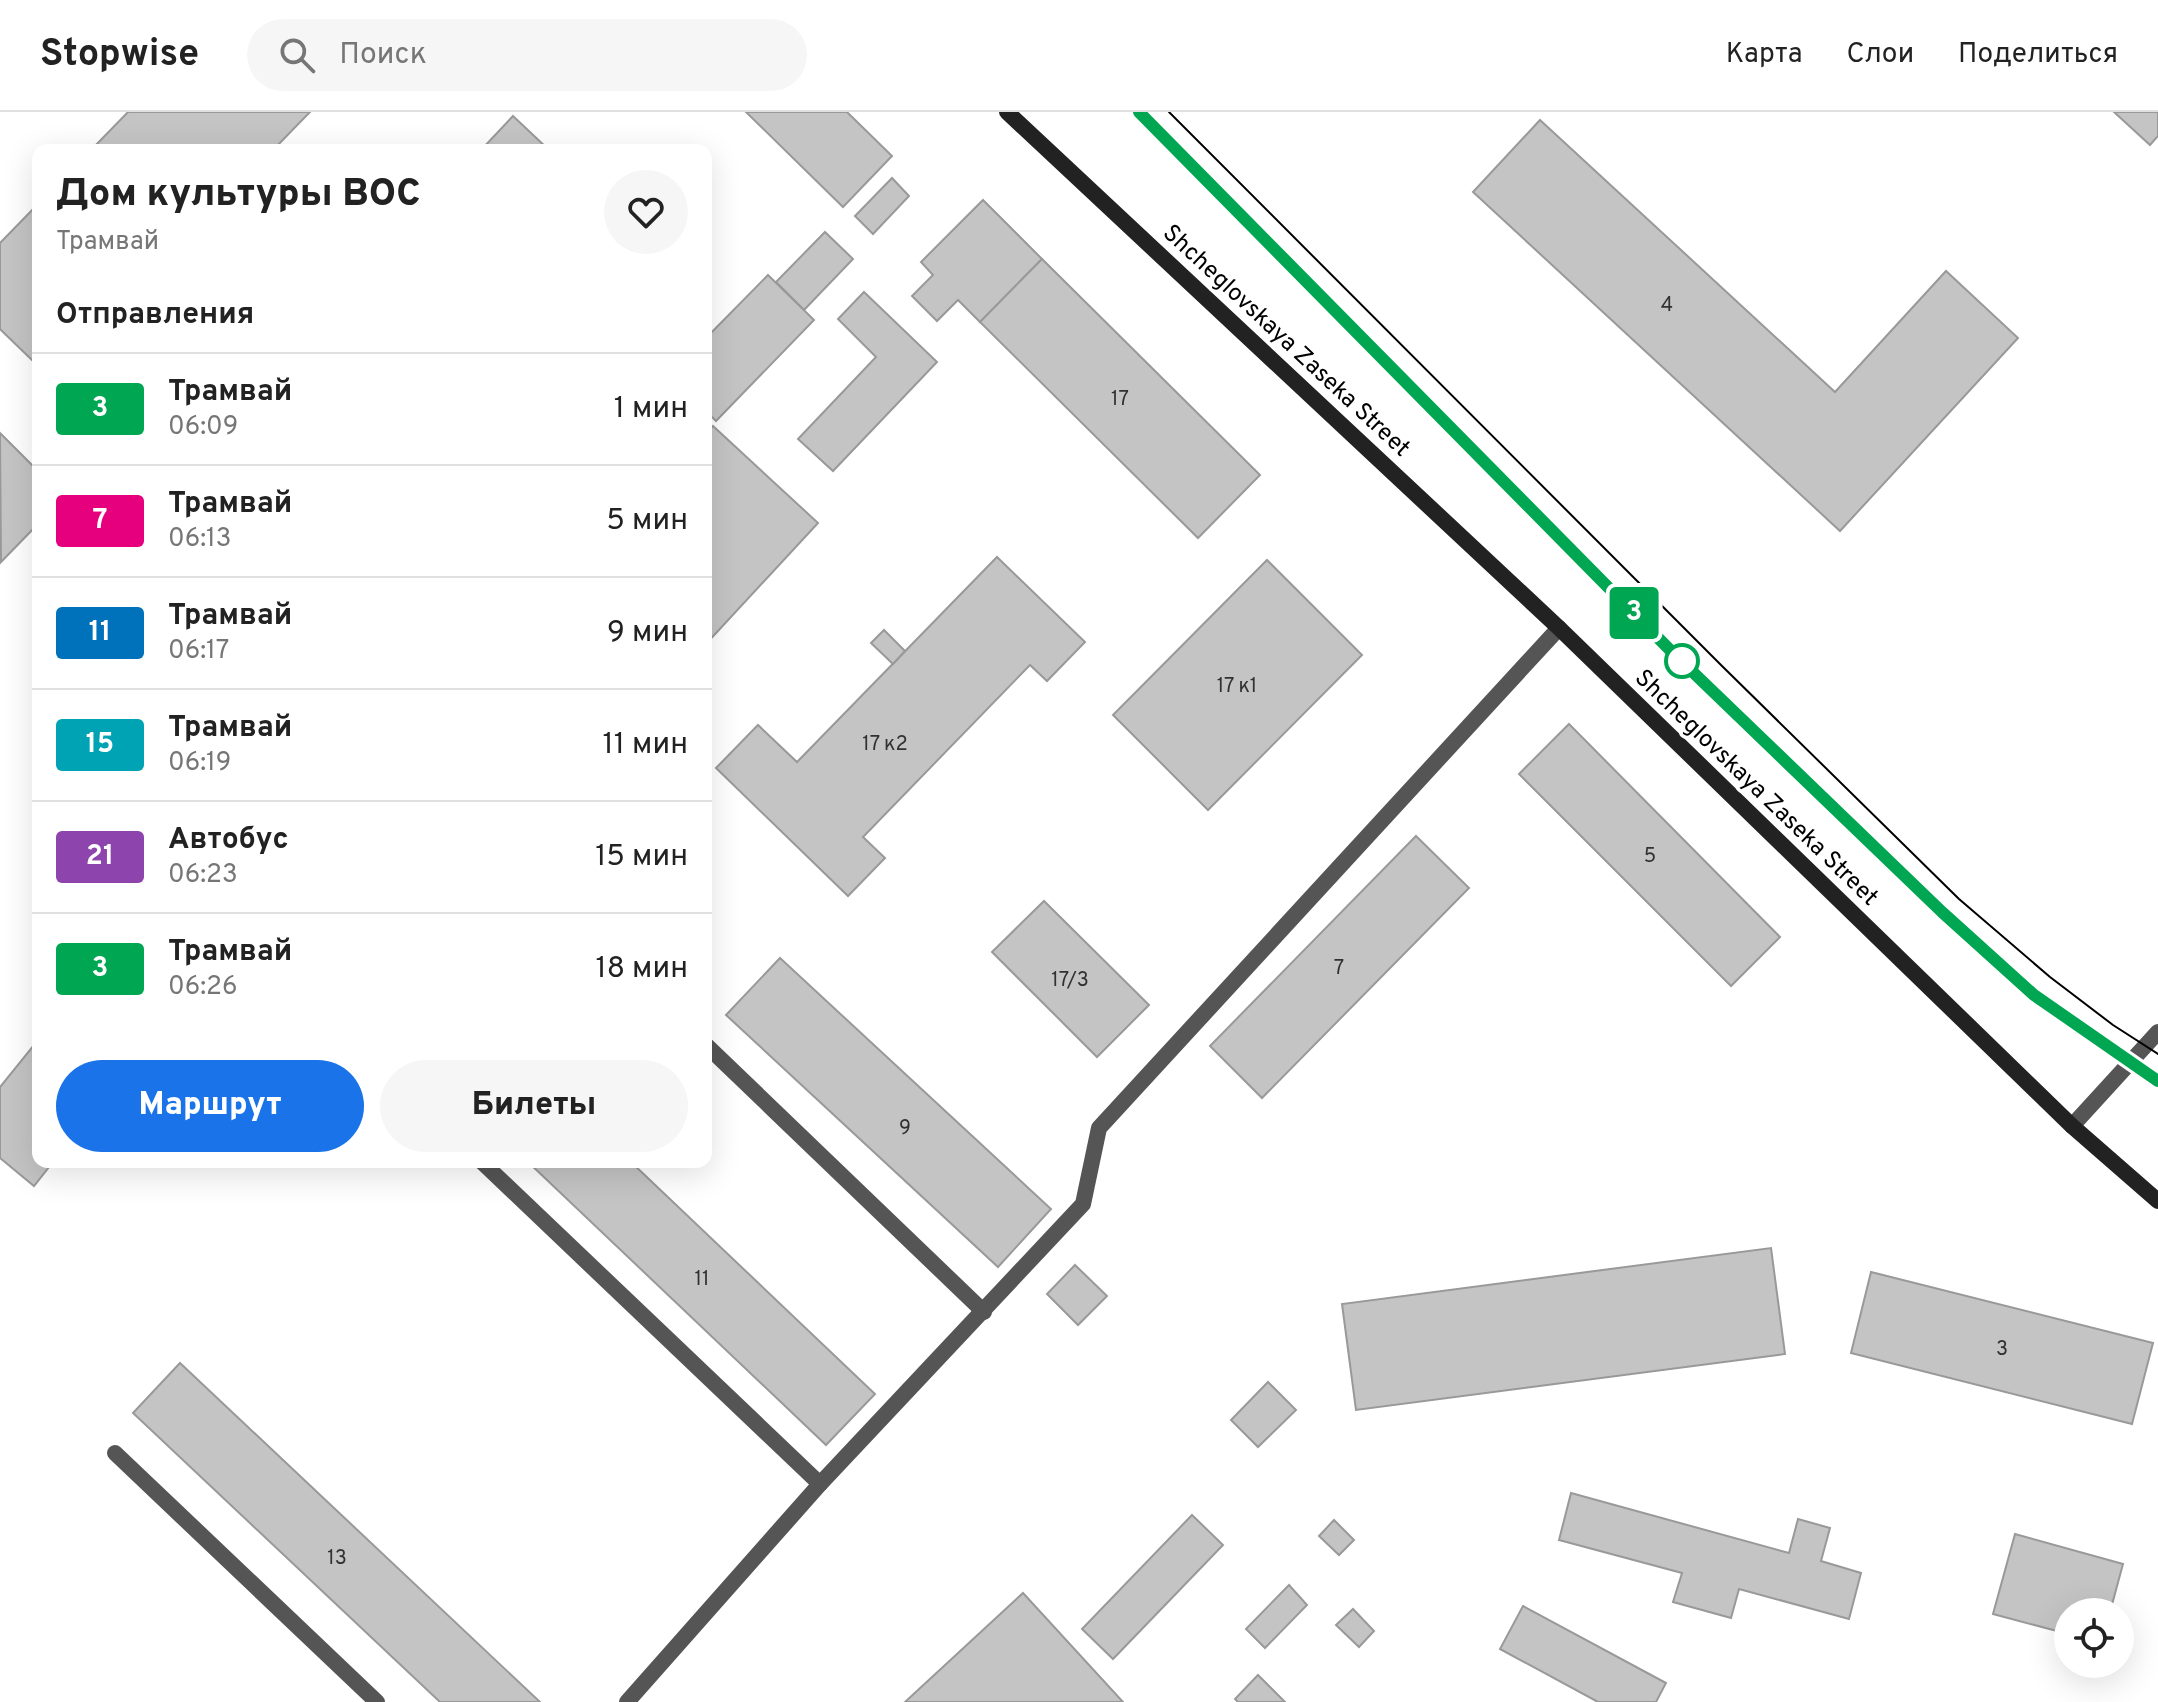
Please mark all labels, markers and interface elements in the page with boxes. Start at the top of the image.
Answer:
search box [247,19,807,91]
text: Stopwise [40,31,199,80]
icon: search [275,33,319,77]
text: Поиск [339,37,427,74]
text: Карта [1726,37,1802,73]
text: Слои [1846,37,1914,73]
text: Поделиться [1958,37,2118,73]
button: heart [604,170,688,254]
text: Дом культуры ВОС [56,171,420,220]
street label: Shcheglovskaya Zaseka Street [1156,219,1416,464]
text: Трамвай [56,226,159,259]
house number: 4 [1661,293,1673,319]
text: Отправления [56,297,254,334]
text: Трамвай [168,374,292,411]
house number: 17 [1111,387,1129,413]
text: 3 [92,391,108,427]
text: 1 мин [614,391,688,428]
text: 06:09 [168,411,238,444]
text: Трамвай [168,486,292,523]
text: 7 [92,503,108,539]
text: 5 мин [606,503,688,540]
text: 06:13 [168,523,231,556]
line badge: 3 [1608,587,1660,639]
text: 3 [1626,595,1642,631]
text: Трамвай [168,598,292,635]
text: 11 [89,615,111,651]
text: 9 мин [607,615,688,652]
text: 06:17 [168,635,229,668]
unlabelled marker [1665,644,1699,678]
street label: Shcheglovskaya Zaseka Street [1627,664,1884,913]
house number: 17 к1 [1217,674,1257,700]
text: Трамвай [168,710,292,747]
text: 15 [86,727,114,763]
text: 11 мин [603,727,688,764]
house number: 17 к2 [862,732,908,758]
text: 06:19 [168,747,231,780]
text: Автобус [168,822,289,859]
text: 21 [86,839,114,875]
text: 15 мин [595,839,688,876]
house number: 5 [1644,844,1656,870]
text: 06:23 [168,859,238,892]
text: Трамвай [168,934,292,971]
text: 3 [92,951,108,987]
text: 18 мин [595,951,688,988]
house number: 7 [1334,956,1344,982]
house number: 17/3 [1051,968,1089,994]
text: 06:26 [168,971,238,1004]
button: Маршрут [56,1060,364,1152]
button: Билеты [380,1060,688,1152]
house number: 9 [899,1116,911,1142]
house number: 11 [695,1267,709,1293]
house number: 3 [1996,1337,2008,1363]
house number: 13 [327,1546,347,1572]
map controls [2054,1598,2134,1678]
button: locate [2054,1598,2134,1678]

